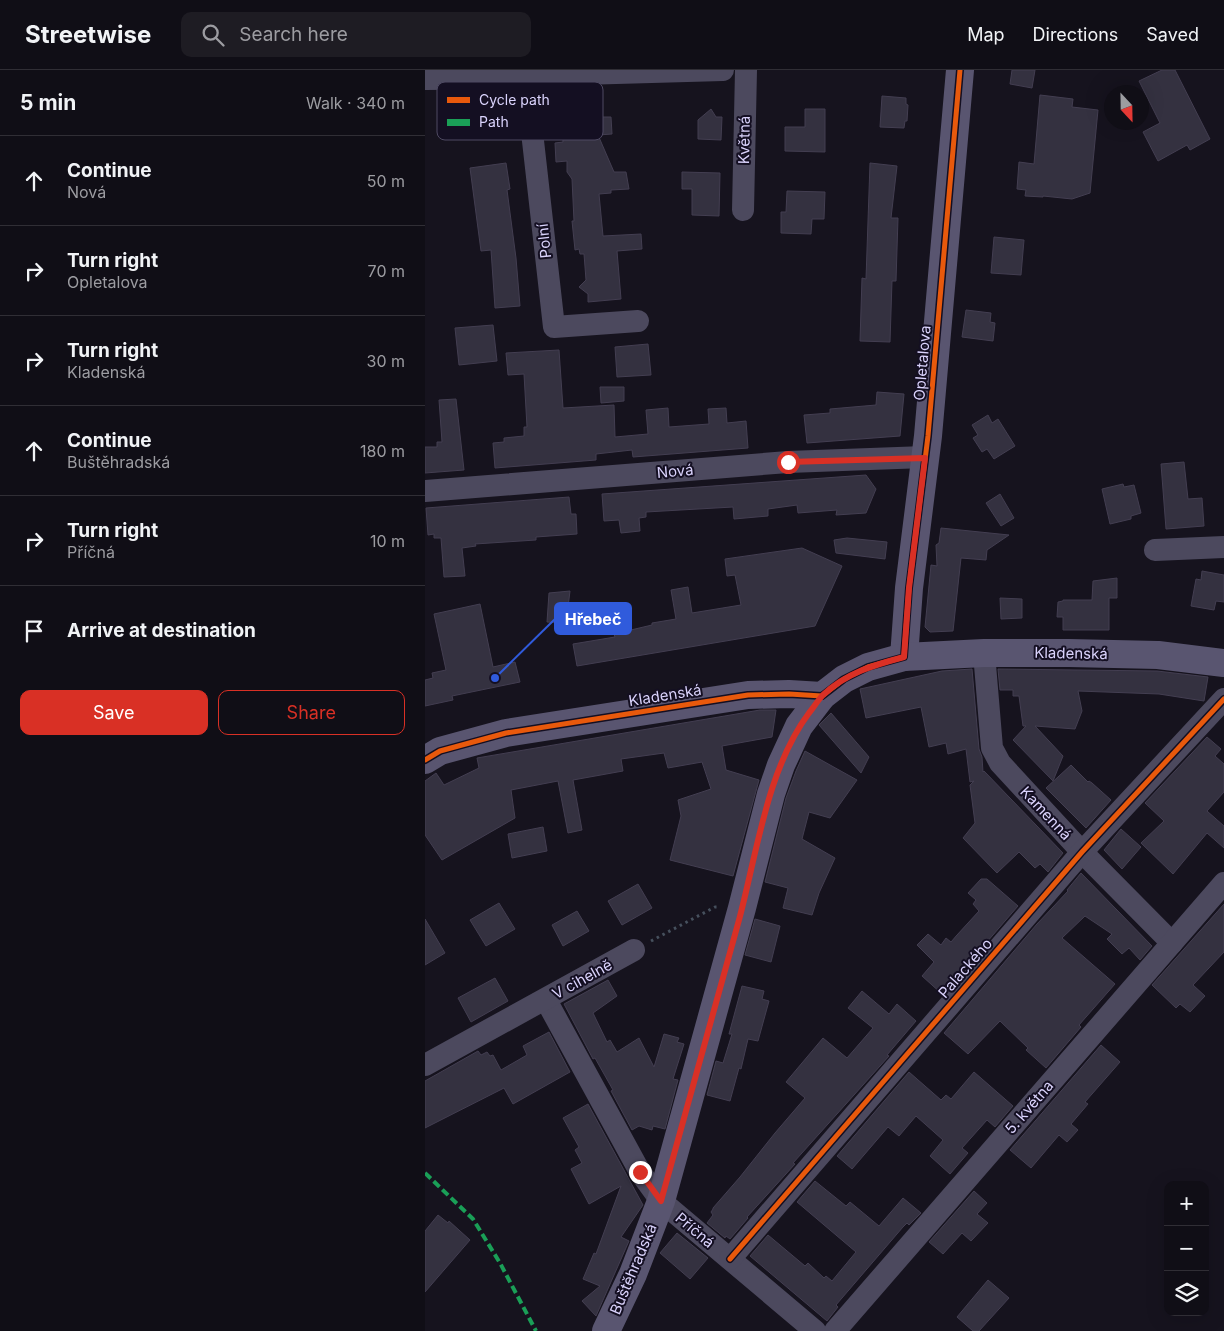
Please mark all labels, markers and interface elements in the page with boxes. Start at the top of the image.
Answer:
search box [181,12,531,57]
text: Streetwise [25,20,151,49]
icon: search [199,21,227,49]
text: Search here [239,23,348,46]
text: Map [967,24,1005,45]
text: Directions [1033,24,1118,45]
text: Saved [1146,24,1199,45]
legend [437,82,603,140]
north arrow [1104,85,1149,130]
text: 5 min [20,90,76,115]
text: Cycle path [479,91,550,108]
text: Walk · 340 m [306,93,405,113]
text: Path [479,113,509,130]
street label: Květná [734,116,754,164]
text: Continue [67,159,152,182]
icon: ahead [20,167,48,195]
text: 50 m [367,171,405,191]
text: Nová [67,182,106,202]
street label: Polní [533,222,555,259]
text: Turn right [67,249,158,272]
icon: right [20,257,48,285]
text: 70 m [368,261,405,281]
text: Opletalova [67,272,148,292]
street label: Opletalova [909,325,935,401]
text: Turn right [67,339,158,362]
icon: right [20,347,48,375]
text: 30 m [367,351,405,371]
text: Kladenská [67,362,145,382]
text: Continue [67,429,152,452]
icon: ahead [20,437,48,465]
text: 180 m [360,441,405,461]
route start [777,451,800,474]
text: Buštěhradská [67,452,170,472]
street label: Nová [656,460,694,482]
text: Turn right [67,519,158,542]
icon: right [20,527,48,555]
text: 10 m [370,531,405,551]
text: Příčná [67,542,115,562]
callout: Hřebeč [555,603,631,634]
text: Hřebeč [565,609,621,629]
icon: arrive [20,617,48,645]
text: Arrive at destination [67,619,256,642]
street label: Kladenská [1034,643,1108,663]
street label: Kladenská [627,680,703,710]
button: Save [20,690,208,735]
button: Share [218,690,405,735]
street label: Kamenná [1016,782,1076,844]
street label: Palackého [934,934,996,1002]
street label: V cihelně [549,955,615,1003]
street label: 5. května [1001,1076,1057,1138]
route end [629,1161,652,1184]
map controls [1164,1181,1209,1316]
button: + [1164,1181,1209,1226]
street label: Příčná [672,1208,718,1252]
street label: Buštěhradská [605,1221,661,1317]
button: − [1164,1226,1209,1271]
button: layers [1164,1271,1209,1316]

